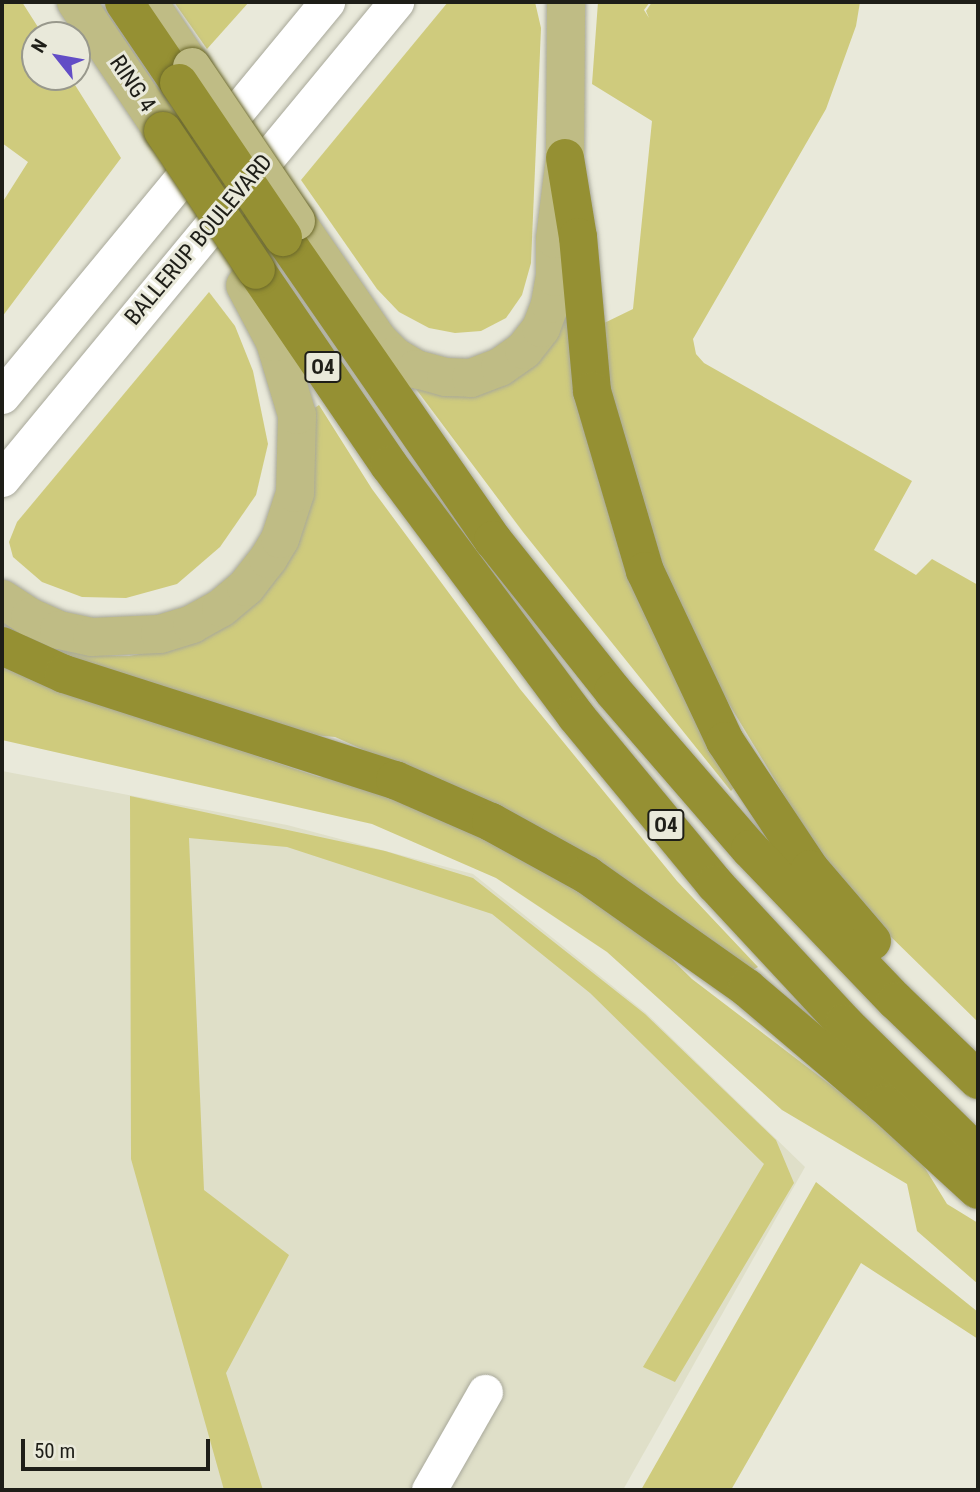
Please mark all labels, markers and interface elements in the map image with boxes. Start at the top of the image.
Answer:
north arrow [21,21,91,91]
text: N [26,35,52,57]
street label: RING 4 [103,50,161,118]
street label: BALLERUP BOULEVARD [119,149,279,331]
road number: O4 [304,350,342,384]
road number: O4 [647,808,685,842]
scale bar [24,1426,214,1470]
text: 50 m [34,1439,75,1463]

